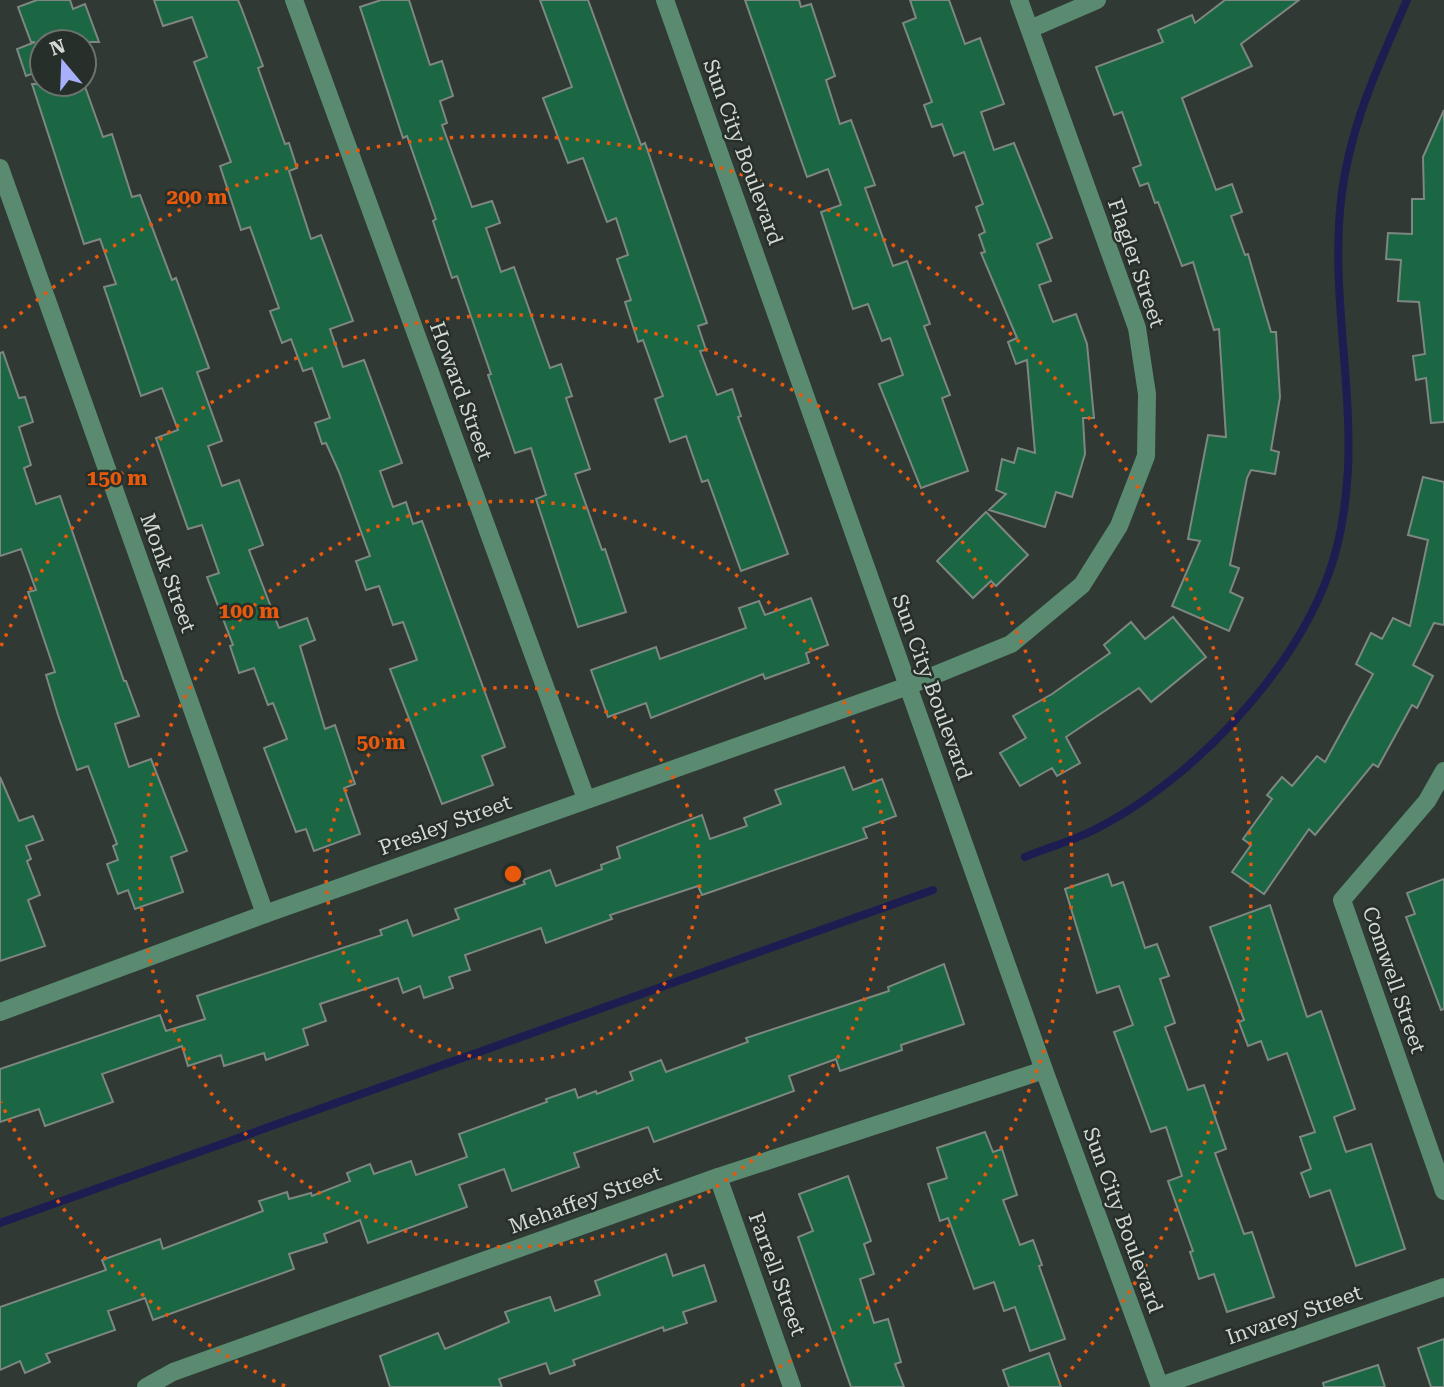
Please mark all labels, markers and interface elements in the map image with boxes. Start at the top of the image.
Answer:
north arrow [28,28,98,98]
text: N [47,34,69,61]
street label: Sun City Boulevard [698,56,788,249]
text: 200 m [167,185,227,209]
street label: Flagler Street [1103,195,1169,331]
street label: Howard Street [425,318,497,464]
text: 150 m [87,466,147,490]
street label: Monk Street [135,510,201,636]
street label: Sun City Boulevard [887,591,977,784]
text: 100 m [219,599,279,623]
text: 50 m [356,730,406,754]
street label: Presley Street [375,790,515,860]
centre of rings [501,862,525,886]
street label: Comwell Street [1358,903,1430,1057]
street label: Sun City Boulevard [1078,1124,1168,1317]
street label: Mehaffey Street [505,1161,665,1239]
street label: Farrell Street [744,1209,811,1339]
street label: Invarey Street [1223,1280,1365,1349]

